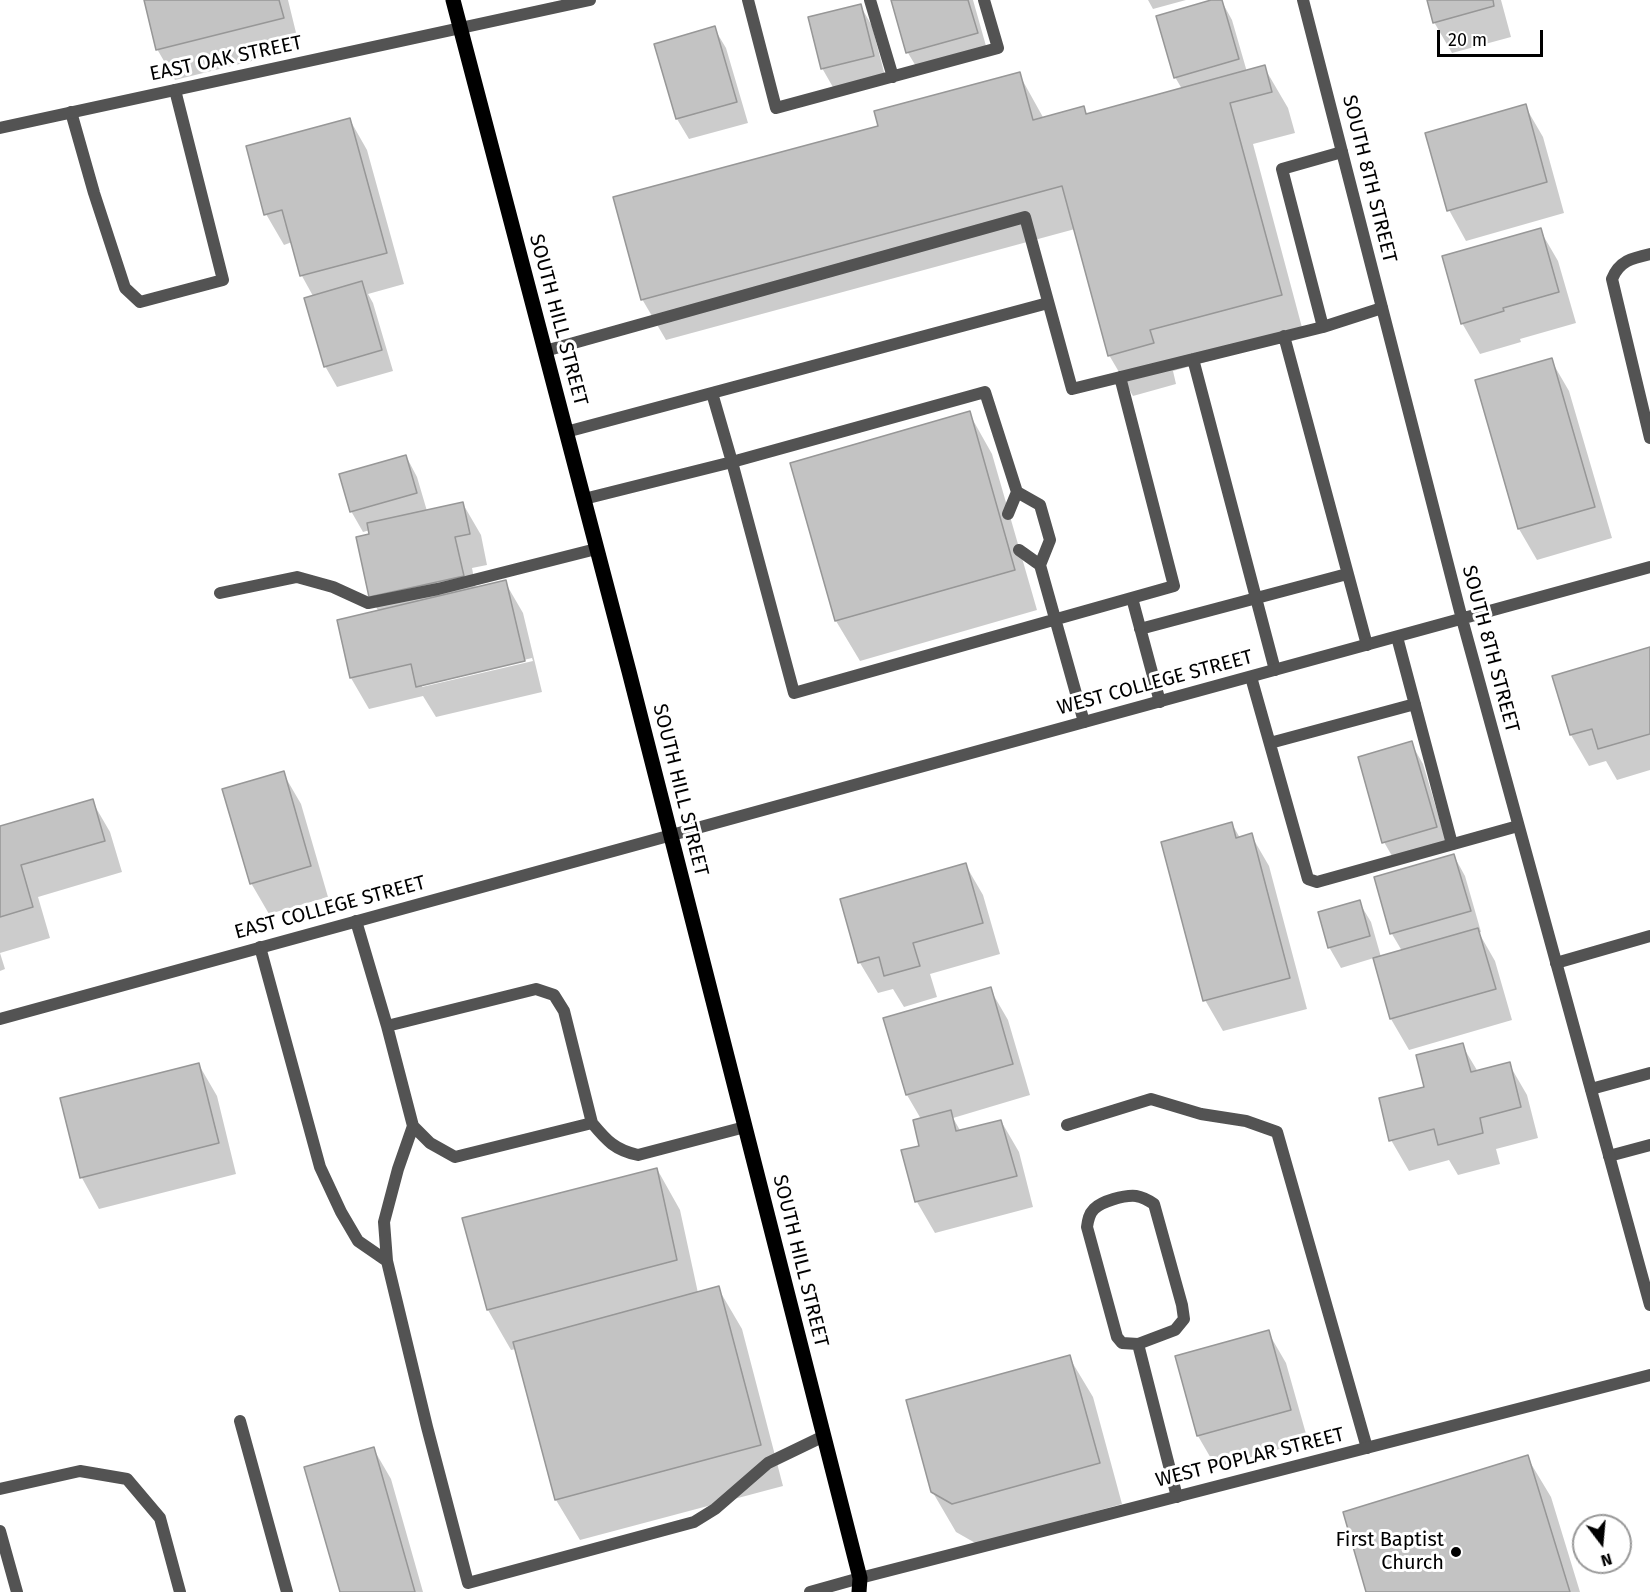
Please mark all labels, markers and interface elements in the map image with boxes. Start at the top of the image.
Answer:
scale bar [1440,18,1546,56]
text: 20 m [1448,29,1487,51]
street label: EAST OAK STREET [148,31,304,87]
street label: SOUTH 8TH STREET [1337,93,1401,265]
street label: SOUTH HILL STREET [524,232,592,408]
street label: SOUTH 8TH STREET [1456,563,1524,735]
street label: WEST COLLEGE STREET [1055,645,1255,721]
street label: SOUTH HILL STREET [647,701,713,879]
street label: EAST COLLEGE STREET [232,871,428,945]
street label: SOUTH HILL STREET [767,1172,833,1350]
street label: WEST POPLAR STREET [1153,1423,1347,1493]
north arrow [1572,1514,1632,1574]
place label: First Baptist Church [1336,1528,1444,1575]
marker: First Baptist Church [1449,1545,1463,1559]
text: N [1599,1549,1614,1570]

